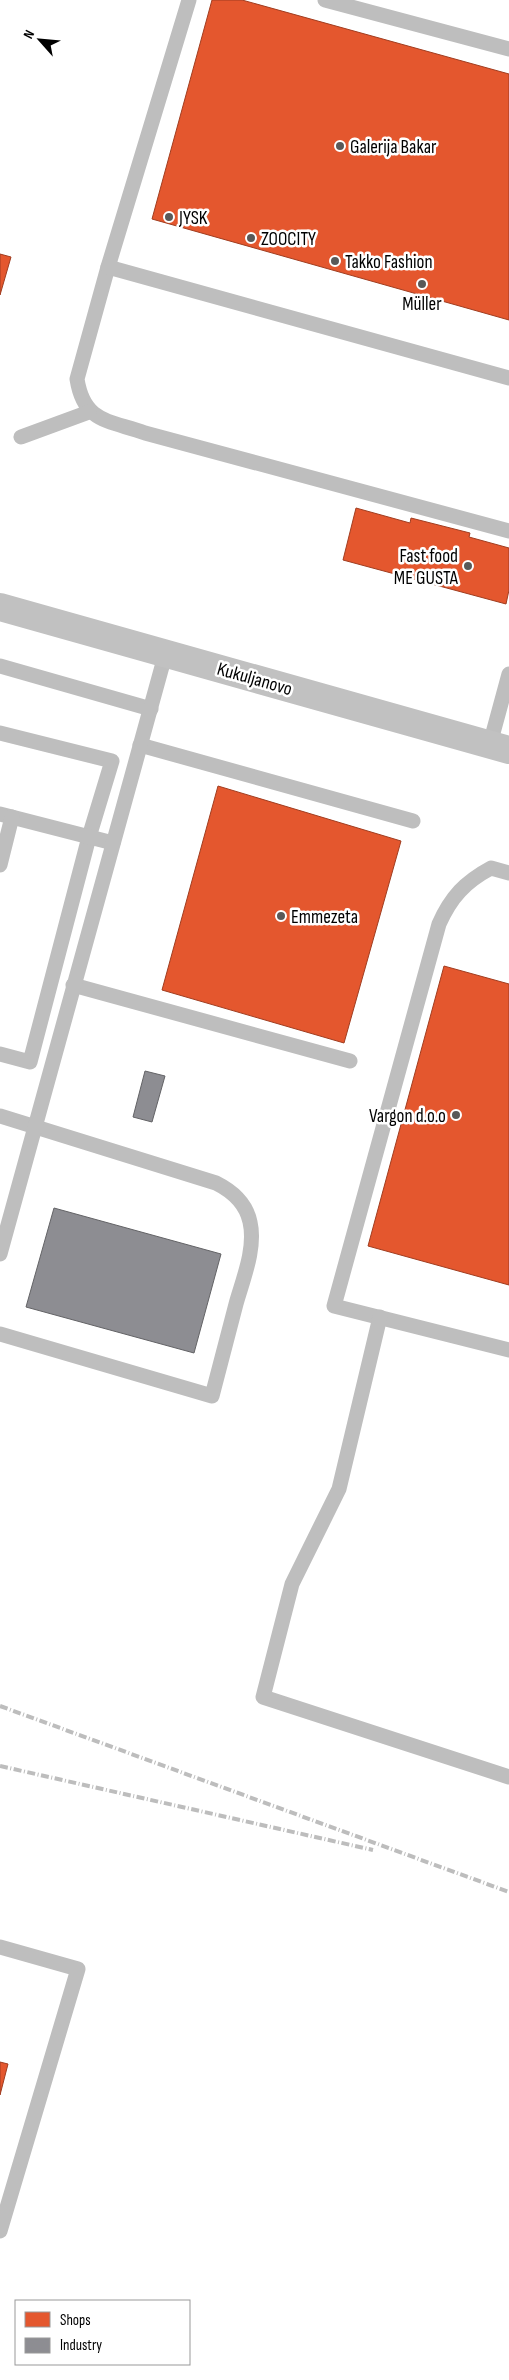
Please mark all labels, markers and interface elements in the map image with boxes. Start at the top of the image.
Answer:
north arrow [15,15,65,65]
text: N [20,27,38,42]
place label: Galerija Bakar [350,136,437,159]
marker: Galerija Bakar [334,140,346,152]
place label: JYSK [178,207,208,230]
marker: JYSK [163,211,175,223]
place label: ZOOCITY [261,228,316,251]
marker: ZOOCITY [245,232,257,244]
place label: Takko Fashion [345,251,433,274]
marker: Takko Fashion [329,255,341,267]
marker: Müller [416,278,428,290]
place label: Müller [402,293,442,316]
place label: Fast food ME GUSTA [394,545,459,590]
marker: Fast food ME GUSTA [462,560,474,572]
street label: Kukuljanovo [214,658,295,701]
place label: Emmezeta [291,906,358,929]
marker: Emmezeta [275,910,287,922]
place label: Vargon d.o.o [369,1105,446,1128]
marker: Vargon d.o.o [450,1109,462,1121]
legend [15,2300,190,2365]
text: Shops [60,2311,91,2330]
text: Industry [60,2336,102,2355]

